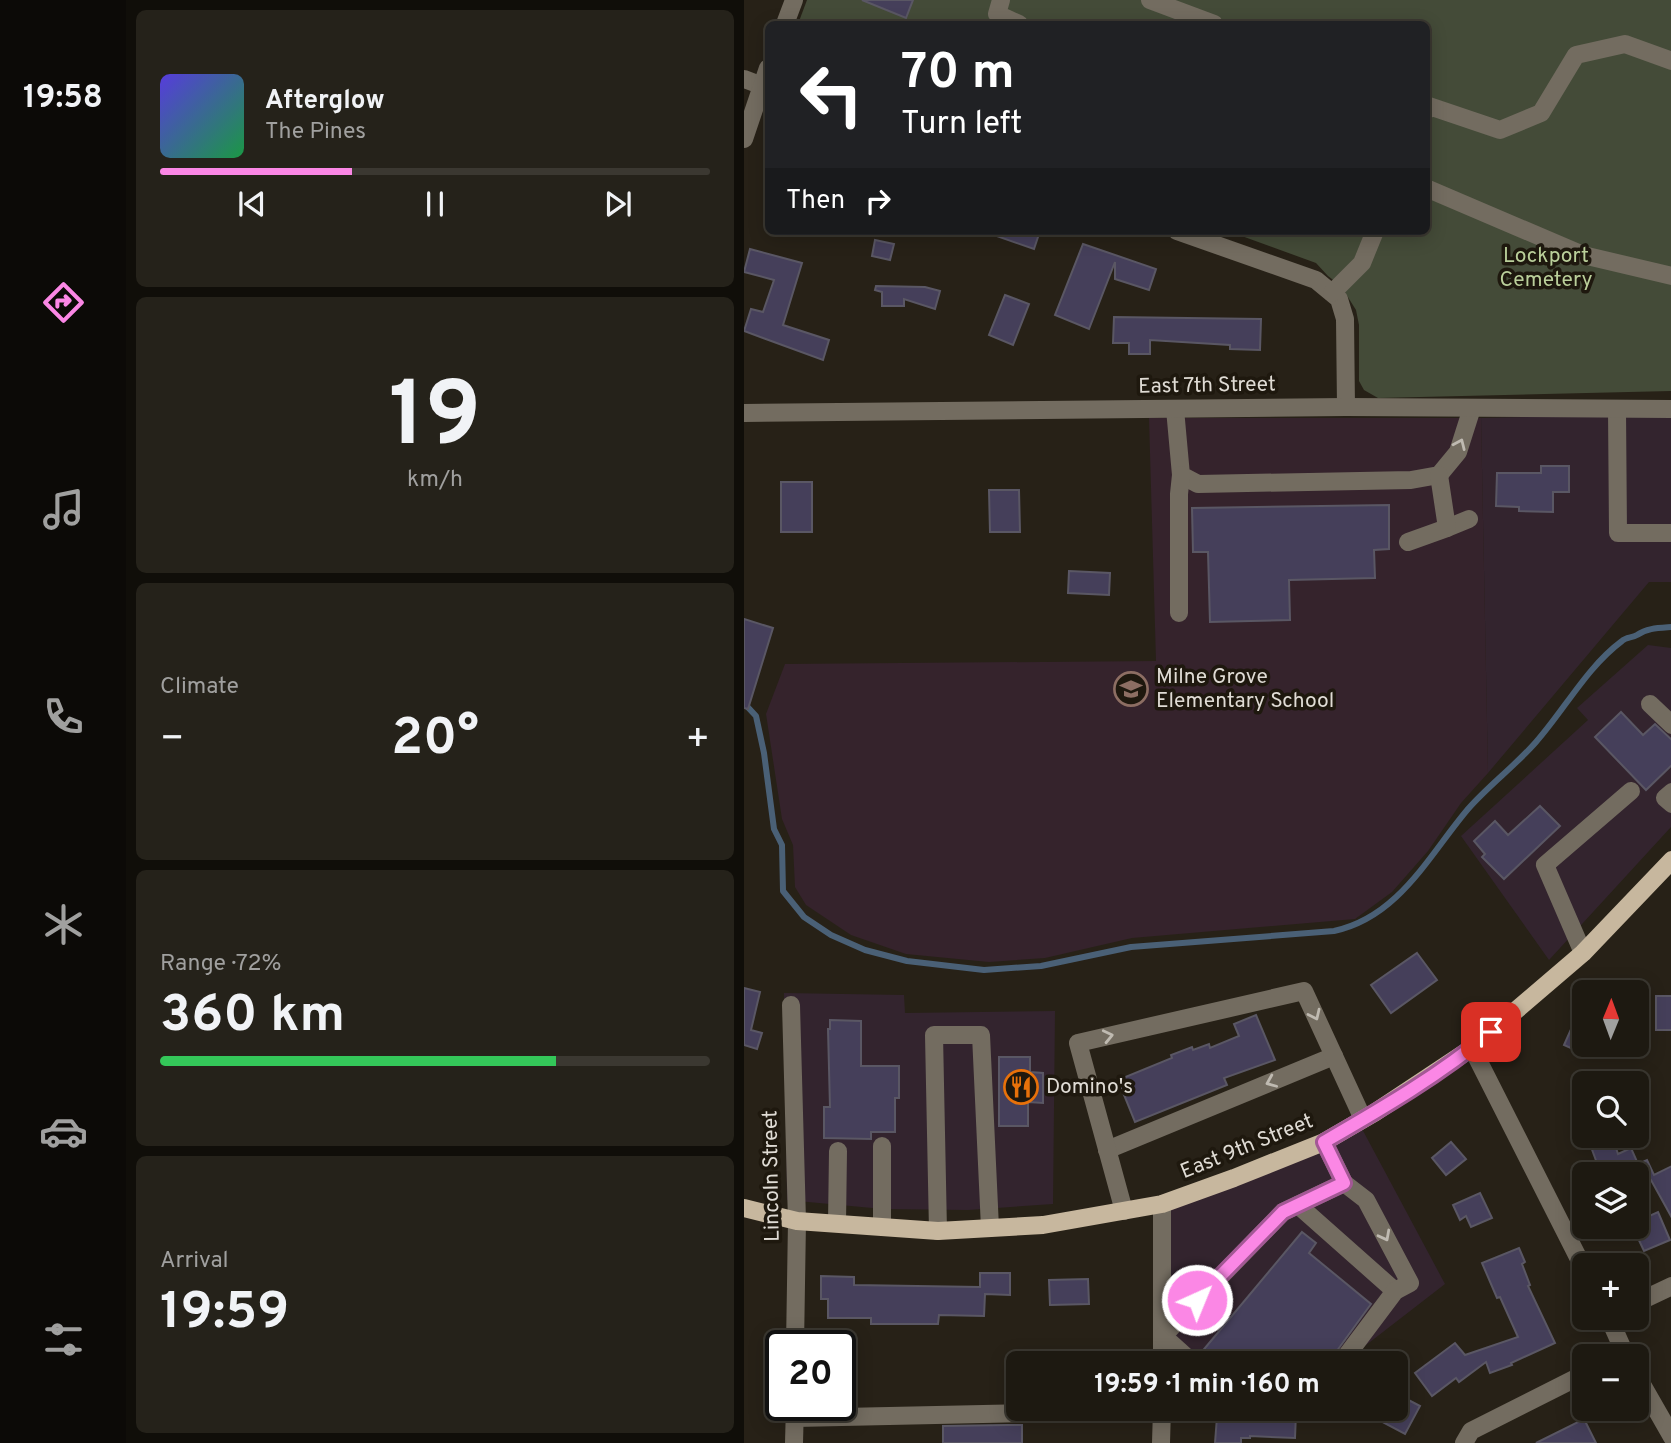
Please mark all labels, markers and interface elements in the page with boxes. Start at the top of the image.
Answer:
text: 70 m [901,44,1015,106]
icon: left [786,49,877,140]
text: 19:58 [23,79,103,119]
text: Afterglow [265,85,385,118]
text: Turn left [901,105,1022,145]
text: The Pines [265,118,366,147]
icon: right [859,182,897,220]
icon: previous [233,185,271,223]
icon: pause [416,185,454,223]
icon: next [599,185,637,223]
text: Then [786,185,845,218]
park label: Lockport Cemetery [1499,243,1593,294]
icon: directions [39,278,88,327]
text: 19 [389,363,481,478]
street label: East 7th Street [1138,371,1276,401]
one-way arrow [1452,439,1466,451]
text: km/h [407,466,463,495]
icon: music [39,485,88,534]
place label: Milne Grove Elementary School [1156,664,1334,715]
school or university icon: Milne Grove Elementary School [1112,670,1150,708]
text: Climate [160,673,239,702]
icon: phone [39,692,88,741]
text: 20° [391,707,479,773]
text: − [160,716,185,765]
text: + [685,716,710,765]
icon: climate [39,900,88,949]
text: Range · 72% [160,950,282,979]
north arrow [1572,980,1649,1057]
map controls [1572,980,1649,1421]
text: 360 km [160,984,345,1050]
pin [1461,1002,1521,1062]
one-way arrow [1307,1008,1321,1020]
icon: arrive [1472,1013,1510,1051]
one-way arrow [1102,1030,1114,1044]
restaurant icon: Domino's [1002,1068,1040,1106]
button: search [1572,1071,1649,1148]
one-way arrow [1265,1073,1277,1087]
place label: Domino's [1046,1074,1133,1101]
icon: car [39,1107,88,1156]
street label: East 9th Street [1177,1108,1317,1186]
street label: Lincoln Street [757,1110,787,1242]
button: layers [1572,1162,1649,1239]
one-way arrow [1377,1229,1390,1241]
text: Arrival [160,1247,229,1276]
button: + [1572,1253,1649,1330]
position arrow [1160,1263,1234,1337]
text: 19:59 [160,1281,289,1347]
icon: filters [39,1315,88,1364]
speed limit sign: 20 [765,1330,856,1421]
button: − [1572,1344,1649,1421]
text: 19:59 · 1 min · 160 m [1094,1369,1320,1402]

